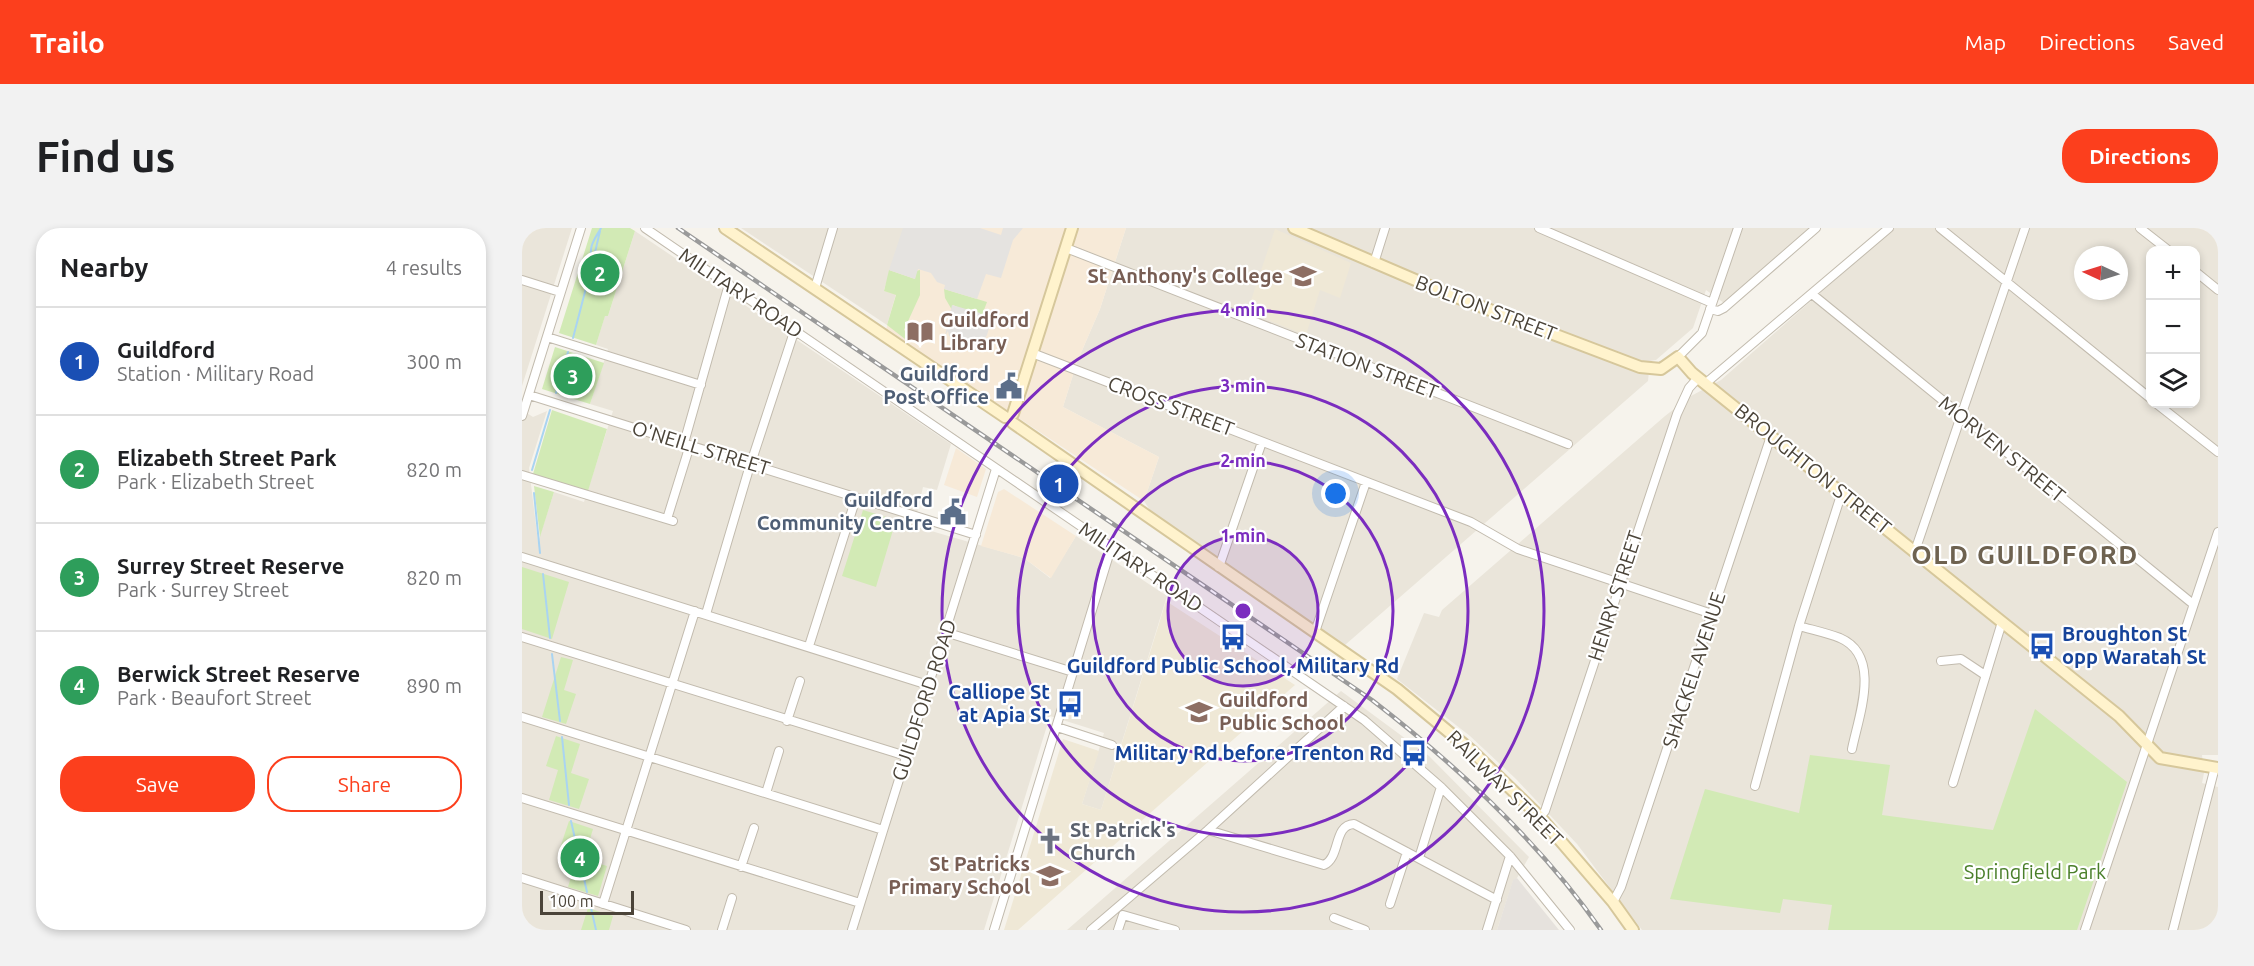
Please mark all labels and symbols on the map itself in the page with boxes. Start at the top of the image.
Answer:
street label: MILITARY ROAD [675,243,807,342]
north arrow [2074,246,2128,300]
pin: 2 [580,250,620,296]
school or university icon: St Anthony's College [1288,261,1318,291]
place label: St Anthony's College [1087,264,1283,287]
street label: BOLTON STREET [1412,270,1560,345]
text: 4 min [1220,299,1266,319]
place label: Guildford Library [940,308,1029,354]
library icon: Guildford Library [905,317,935,347]
street label: STATION STREET [1293,328,1442,403]
pin: 3 [554,354,592,398]
place label: Guildford Post Office [883,362,989,408]
public building icon: Guildford Post Office [994,371,1024,401]
street label: CROSS STREET [1105,371,1238,440]
text: 3 min [1220,375,1266,395]
street label: MORVEN STREET [1935,391,2070,507]
street label: BROUGHTON STREET [1731,399,1896,539]
street label: O'NEILL STREET [629,416,773,479]
text: 2 min [1220,450,1266,470]
pin: 1 [1040,462,1078,506]
your location [1321,479,1350,508]
place label: Guildford Community Centre [757,488,933,534]
public building icon: Guildford Community Centre [938,497,968,527]
street label: MILITARY ROAD [1075,517,1207,616]
text: 1 min [1220,525,1266,545]
street label: HENRY STREET [1583,528,1646,664]
district label: OLD GUILDFORD [1911,540,2139,569]
street label: SHACKEL AVENUE [1657,589,1730,751]
centre of rings [1233,601,1253,621]
street label: GUILDFORD ROAD [887,616,960,783]
bus stop icon: Guildford Public School, Military Rd [1218,622,1248,652]
place label: Broughton St opp Waratah St [2062,622,2207,668]
bus stop icon: Broughton St opp Waratah St [2027,631,2057,661]
place label: Guildford Public School, Military Rd [1067,654,1399,677]
place label: Calliope St at Apia St [948,680,1050,726]
place label: Guildford Public School [1219,688,1345,734]
bus stop icon: Calliope St at Apia St [1055,689,1085,719]
school or university icon: Guildford Public School [1184,697,1214,727]
street label: RAILWAY STREET [1443,725,1568,850]
bus stop icon: Military Rd before Trenton Rd [1399,738,1429,768]
place label: Military Rd before Trenton Rd [1115,741,1394,764]
place label: St Patrick's Church [1070,818,1176,864]
church icon: St Patrick's Church [1035,826,1065,856]
pin: 4 [560,836,600,880]
place label: St Patricks Primary School [888,852,1030,898]
park label: Springfield Park [1964,860,2106,883]
school or university icon: St Patricks Primary School [1035,861,1065,891]
scale bar [540,888,634,916]

